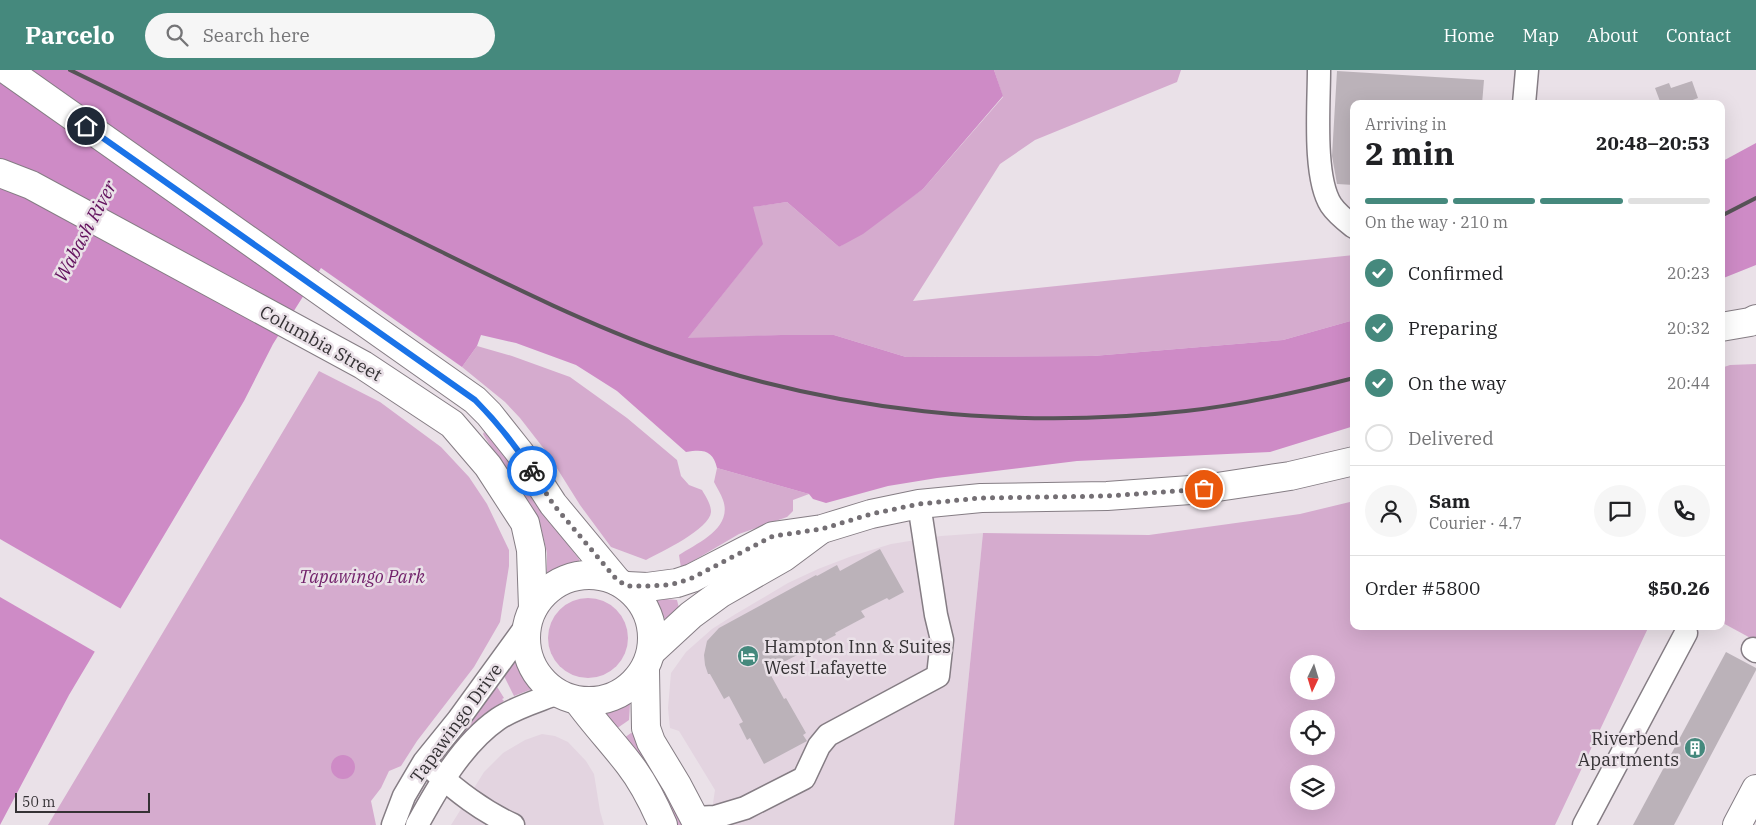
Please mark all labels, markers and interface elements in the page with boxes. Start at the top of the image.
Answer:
search box [145,13,495,58]
text: Parcelo [25,19,115,51]
icon: search [163,21,191,49]
text: Search here [203,23,310,47]
text: Home [1443,24,1495,47]
text: Map [1523,24,1559,47]
text: About [1587,24,1638,47]
text: Contact [1666,24,1731,47]
pin [65,105,107,147]
icon: home [72,112,100,140]
text: Arriving in [1365,114,1447,134]
text: 20:48–20:53 [1596,131,1710,155]
text: 2 min [1365,132,1455,174]
water label: Wabash River [48,176,122,286]
text: On the way · 210 m [1365,212,1508,232]
icon: check [1365,259,1393,287]
text: Confirmed [1408,261,1503,285]
text: 20:23 [1667,263,1710,283]
street label: Columbia Street [256,300,386,386]
icon: check [1365,314,1393,342]
text: Preparing [1408,316,1497,340]
text: 20:32 [1667,318,1710,338]
icon: check [1365,369,1393,397]
text: On the way [1408,371,1506,395]
text: 20:44 [1667,373,1710,393]
text: Delivered [1408,426,1494,450]
courier [507,446,557,496]
icon: bike [518,457,546,485]
pin [1183,468,1225,510]
icon: bag [1190,475,1218,503]
button: person [1365,485,1417,537]
button: chat [1594,485,1646,537]
button: phone [1658,485,1710,537]
text: Sam [1429,489,1470,513]
text: Courier · 4.7 [1429,513,1522,533]
park label: Tapawingo Park [299,565,426,588]
text: Order #5800 [1365,576,1480,600]
text: $50.26 [1648,576,1710,600]
place label: Hampton Inn & Suites West Lafayette [764,635,951,679]
hotel icon: Hampton Inn & Suites West Lafayette [736,644,760,668]
north arrow [1290,655,1335,700]
map controls [1290,655,1335,810]
street label: Tapawingo Drive [405,659,507,787]
button: locate [1290,710,1335,755]
place label: Riverbend Apartments [1578,727,1679,771]
building icon: Riverbend Apartments [1683,736,1707,760]
button: layers [1290,765,1335,810]
scale bar [15,790,150,813]
text: 50 m [22,793,55,811]

